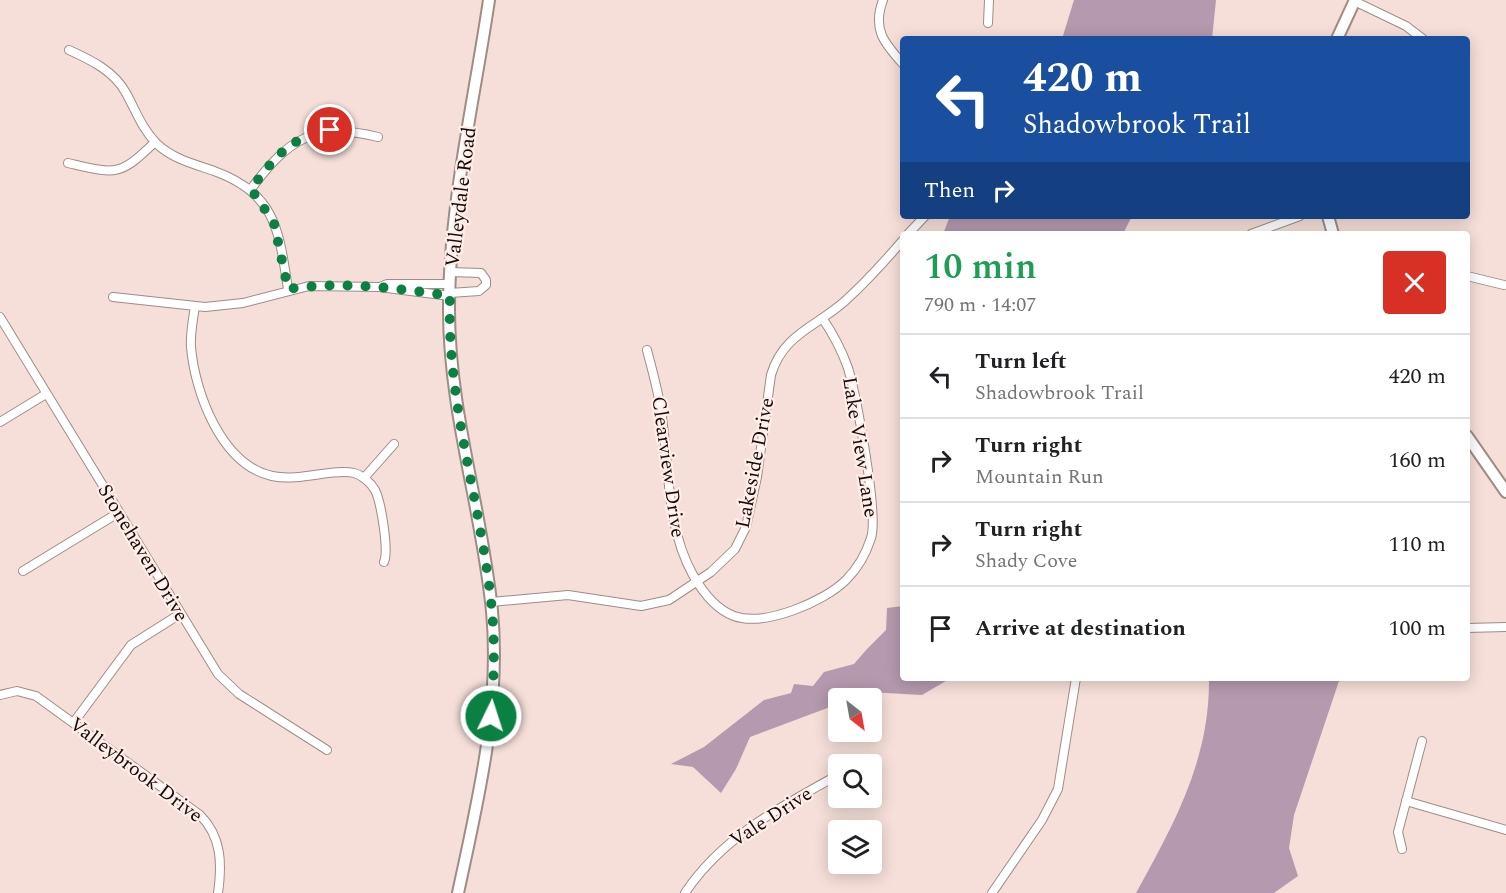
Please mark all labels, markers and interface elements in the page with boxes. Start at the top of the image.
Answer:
text: 420 m [1023,47,1142,110]
icon: left [924,60,1002,138]
pin [304,104,355,155]
text: Shadowbrook Trail [1023,104,1251,146]
icon: arrive [313,113,346,146]
street label: Valleydale Road [438,125,484,269]
text: Then [924,174,975,207]
icon: right [987,174,1020,207]
text: 10 min [924,240,1037,295]
button: close [1383,251,1446,314]
text: 790 m · 14:07 [924,290,1036,320]
text: Turn left [975,345,1067,378]
icon: left [924,360,957,393]
text: 420 m [1389,360,1446,393]
street label: Lake View Lane [834,374,886,520]
text: Shadowbrook Trail [975,378,1144,408]
street label: Clearview Drive [643,394,693,540]
street label: Lakeside Drive [728,395,782,531]
text: Turn right [975,429,1082,462]
icon: right [924,444,957,477]
text: 160 m [1389,444,1446,477]
text: Mountain Run [975,462,1104,492]
street label: Stonehaven Drive [90,478,196,628]
text: Turn right [975,513,1082,546]
icon: right [924,528,957,561]
text: 110 m [1389,528,1446,561]
text: Shady Cove [975,546,1077,576]
icon: arrive [924,612,957,645]
text: Arrive at destination [975,612,1186,645]
text: 100 m [1389,612,1446,645]
position arrow [459,684,523,748]
north arrow [828,688,882,742]
map controls [828,688,882,874]
street label: Valleybrook Drive [63,710,209,830]
button: search [828,754,882,808]
street label: Vale Drive [724,779,818,855]
button: layers [828,820,882,874]

